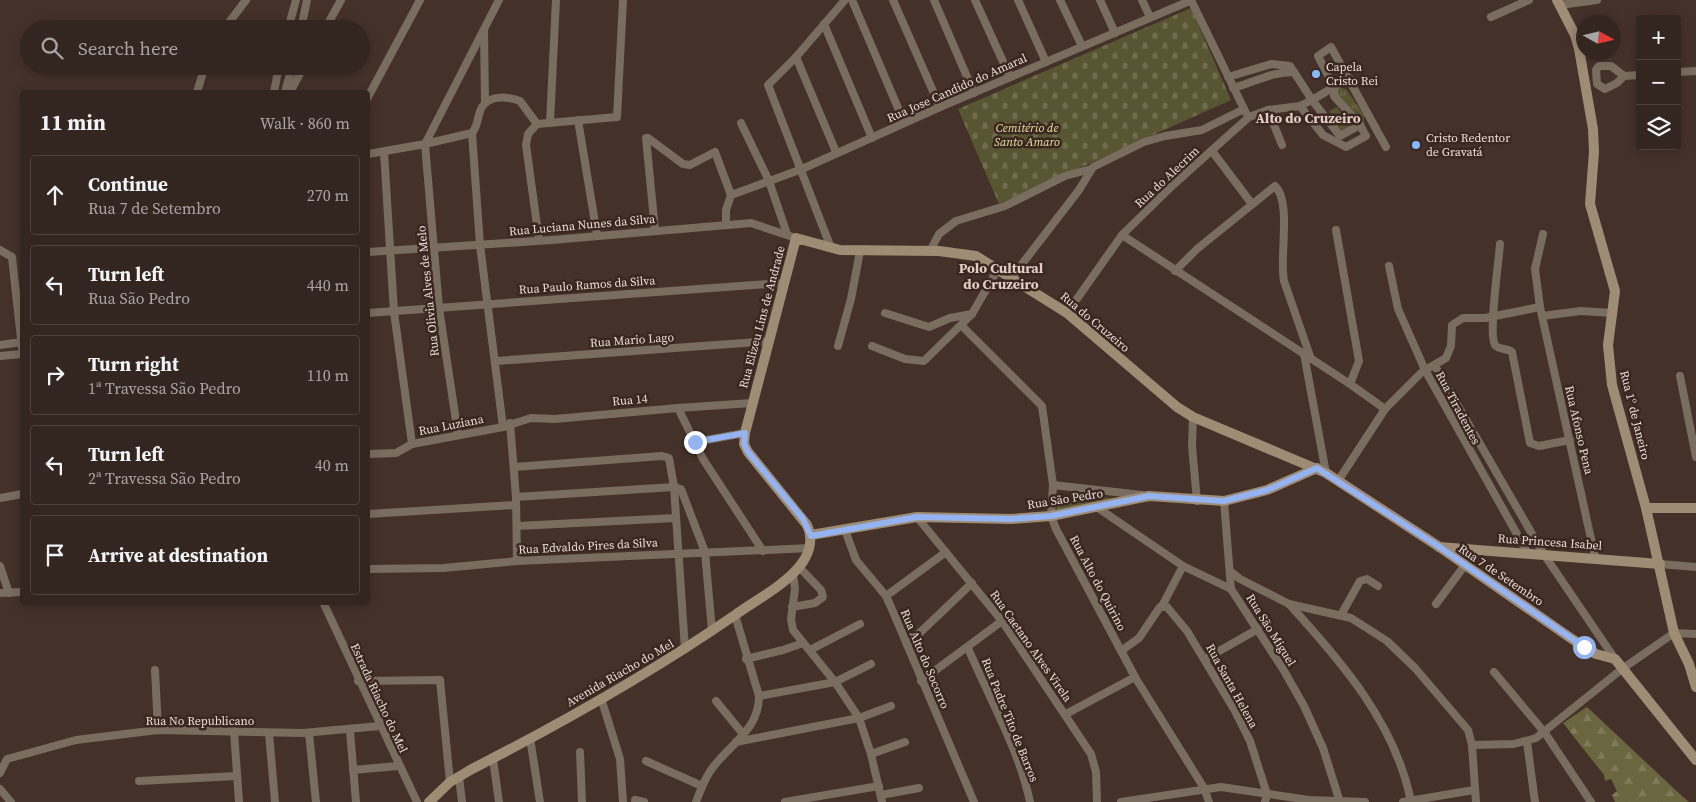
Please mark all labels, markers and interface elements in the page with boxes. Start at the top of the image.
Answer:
north arrow [1576,15,1621,60]
map controls [1636,15,1681,150]
button: + [1636,15,1681,60]
search box [20,20,370,75]
icon: search [38,34,66,62]
text: Search here [78,35,178,61]
street label: Rua Jose Candido do Amaral [884,50,1030,126]
place label: Capela Cristo Rei [1326,59,1379,89]
button: − [1636,60,1681,105]
marker: Capela Cristo Rei [1310,68,1322,80]
button: layers [1636,105,1681,150]
text: 11 min [40,108,106,137]
district label: Alto do Cruzeiro [1255,108,1361,128]
text: Walk · 860 m [260,112,350,134]
park label: Cemitério de Santo Amaro [994,120,1060,150]
place label: Cristo Redentor de Gravatá [1426,130,1510,160]
marker: Cristo Redentor de Gravatá [1410,139,1422,151]
street label: Rua do Alecrim [1131,143,1203,211]
text: Continue [88,171,168,197]
icon: ahead [41,181,69,209]
text: 270 m [307,184,349,206]
text: Rua 7 de Setembro [88,197,221,219]
street label: Rua Luciana Nunes da Silva [508,211,657,239]
street label: Rua Olivia Alves de Melo [413,224,443,357]
street label: Rua Elizeu Lins de Andrade [735,244,789,390]
district label: Polo Cultural do Cruzeiro [959,258,1044,294]
text: Turn left [88,261,164,287]
icon: left [41,271,69,299]
street label: Rua Paulo Ramos da Silva [518,272,657,298]
text: 440 m [307,274,349,296]
text: Rua São Pedro [88,287,190,309]
street label: Rua do Cruzeiro [1057,288,1133,356]
street label: Rua Mario Lago [590,329,675,351]
text: Turn right [88,351,179,377]
icon: right [41,361,69,389]
text: 110 m [307,364,349,386]
street label: Rua Tiradentes [1432,369,1484,447]
street label: Rua 1º de Janeiro [1616,369,1654,462]
text: 1ª Travessa São Pedro [88,377,241,399]
street label: Rua Afonso Pena [1561,384,1597,477]
street label: Rua 14 [612,390,648,410]
street label: Rua Luziana [417,411,486,439]
route end [684,431,707,454]
text: Turn left [88,441,164,467]
icon: left [41,451,69,479]
text: 40 m [315,454,349,476]
text: 2ª Travessa São Pedro [88,467,241,489]
street label: Rua São Pedro [1026,485,1104,513]
street label: Rua Princesa Isabel [1497,530,1603,554]
street label: Rua Alto do Quirino [1066,532,1130,634]
street label: Rua Edvaldo Pires da Silva [518,534,659,558]
street label: Rua 7 de Setembro [1455,540,1547,610]
icon: arrive [41,541,69,569]
text: Arrive at destination [88,542,268,568]
street label: Rua Caetano Alves Virela [986,587,1076,706]
street label: Rua São Miguel [1242,591,1300,669]
street label: Rua Alto do Socorro [897,607,953,711]
street label: Avenida Riacho do Mel [563,635,677,710]
route start [1573,636,1596,659]
street label: Estrada Riacho do Mel [347,641,412,756]
street label: Rua Santa Helena [1202,641,1262,732]
street label: Rua Padre Tito de Barros [978,656,1042,784]
street label: Rua No Republicano [146,713,255,729]

